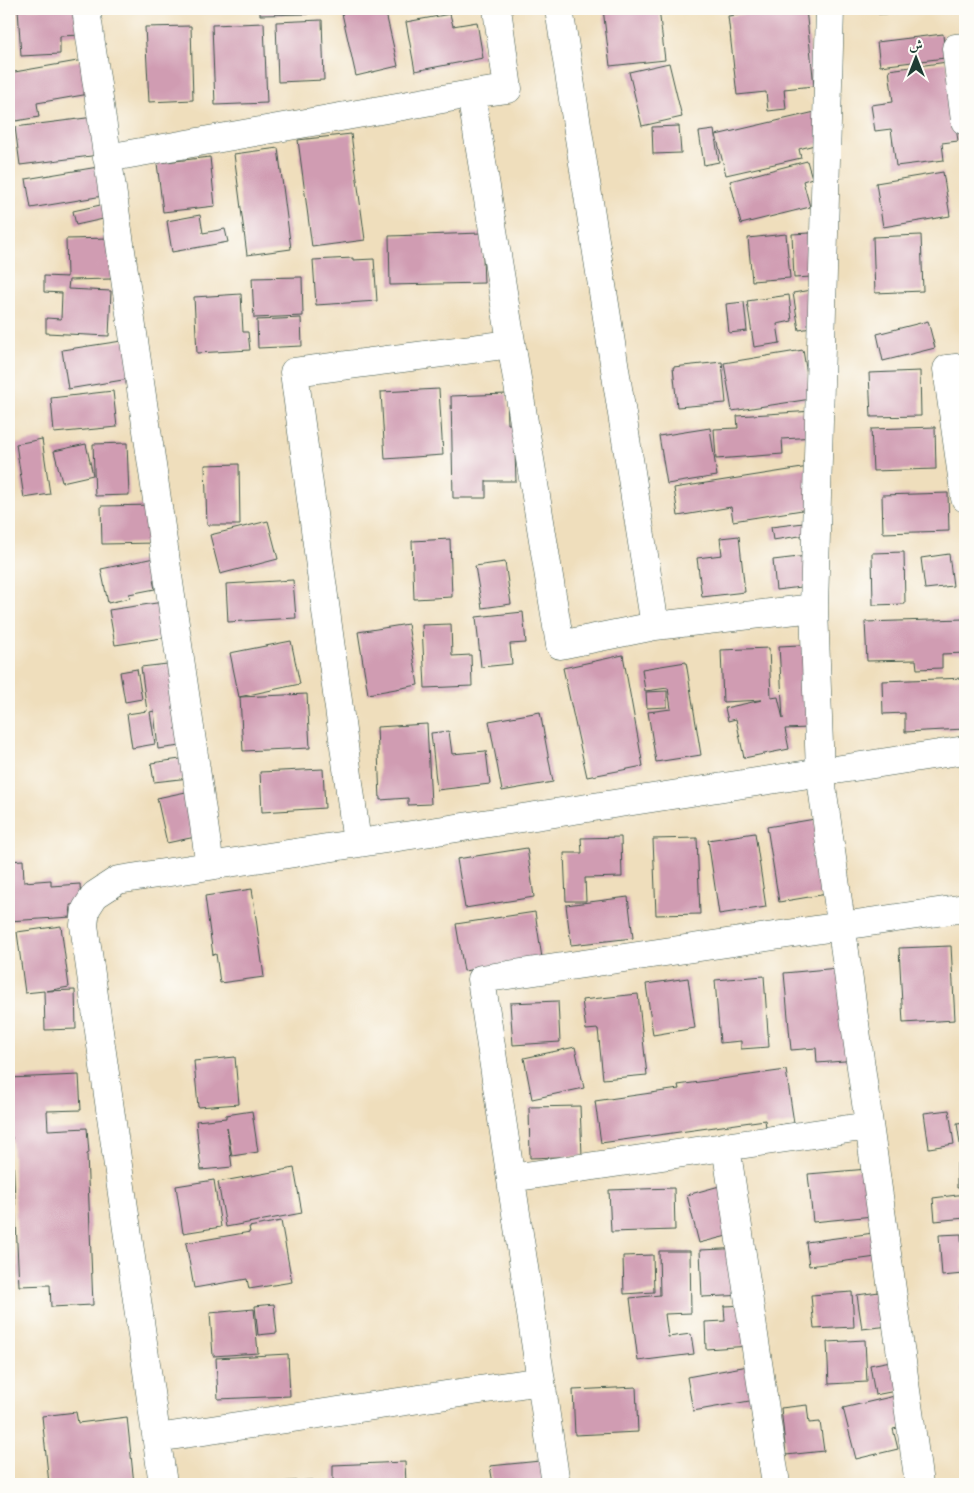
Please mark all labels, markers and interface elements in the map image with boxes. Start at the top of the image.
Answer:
north arrow [892,32,942,82]
text: ش [909,37,923,55]

